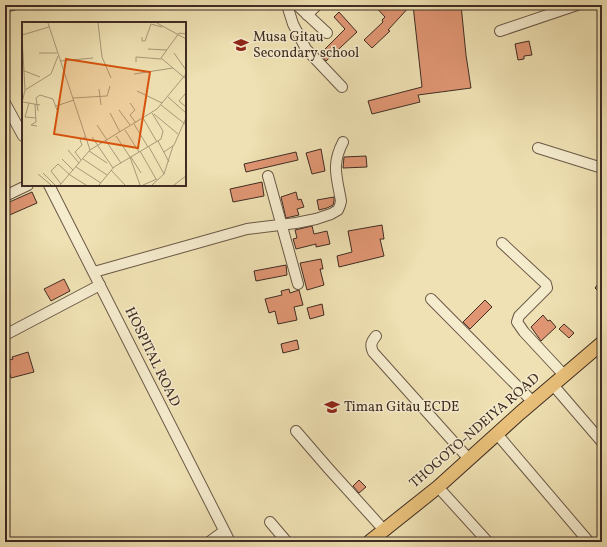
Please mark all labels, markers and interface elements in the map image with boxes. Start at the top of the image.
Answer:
inset map [22,22,186,186]
place label: Musa Gitau Secondary school [253,28,359,63]
school or university icon: Musa Gitau Secondary school [232,36,250,54]
street label: HOSPITAL ROAD [120,304,184,410]
street label: THOGOTO-NDEIYA ROAD [406,369,544,493]
school or university icon: Timan Gitau ECDE [323,398,341,416]
place label: Timan Gitau ECDE [344,398,459,417]

